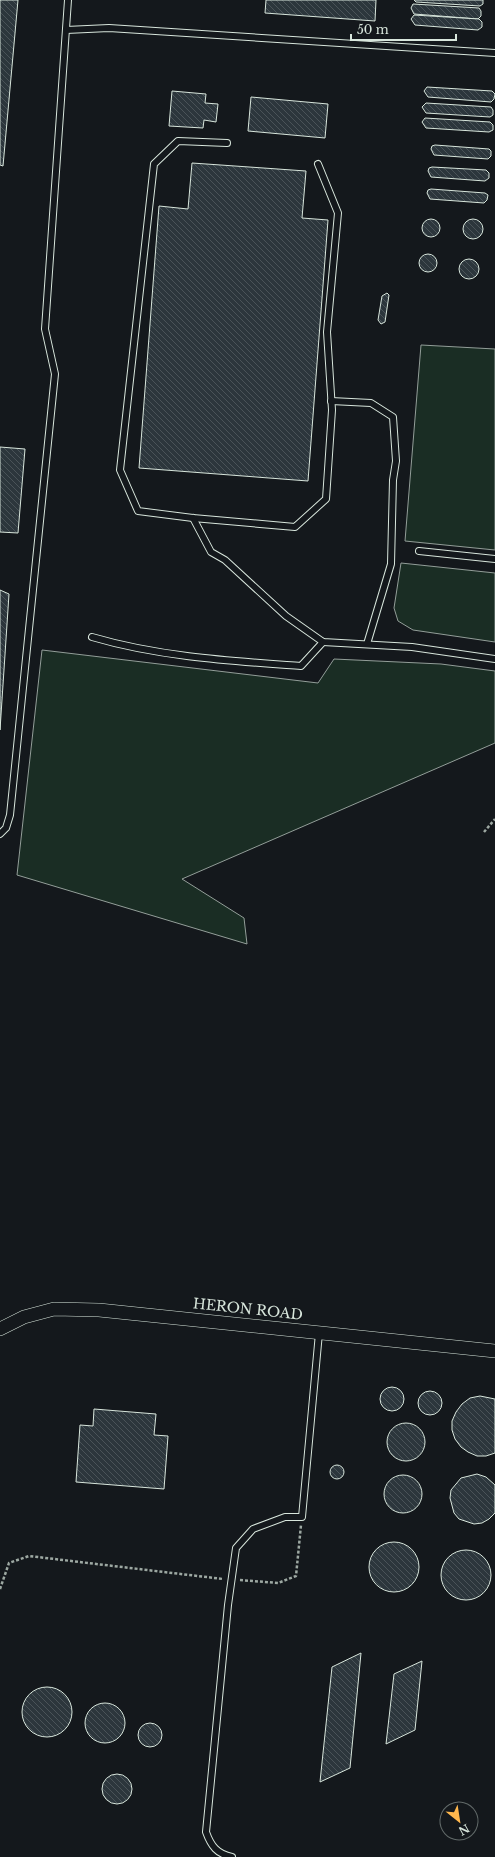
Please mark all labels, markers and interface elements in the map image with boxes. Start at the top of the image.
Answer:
scale bar [351,16,456,42]
text: 50 m [357,22,389,37]
street label: HERON ROAD [192,1294,304,1324]
north arrow [439,1801,479,1841]
text: N [455,1821,472,1839]

